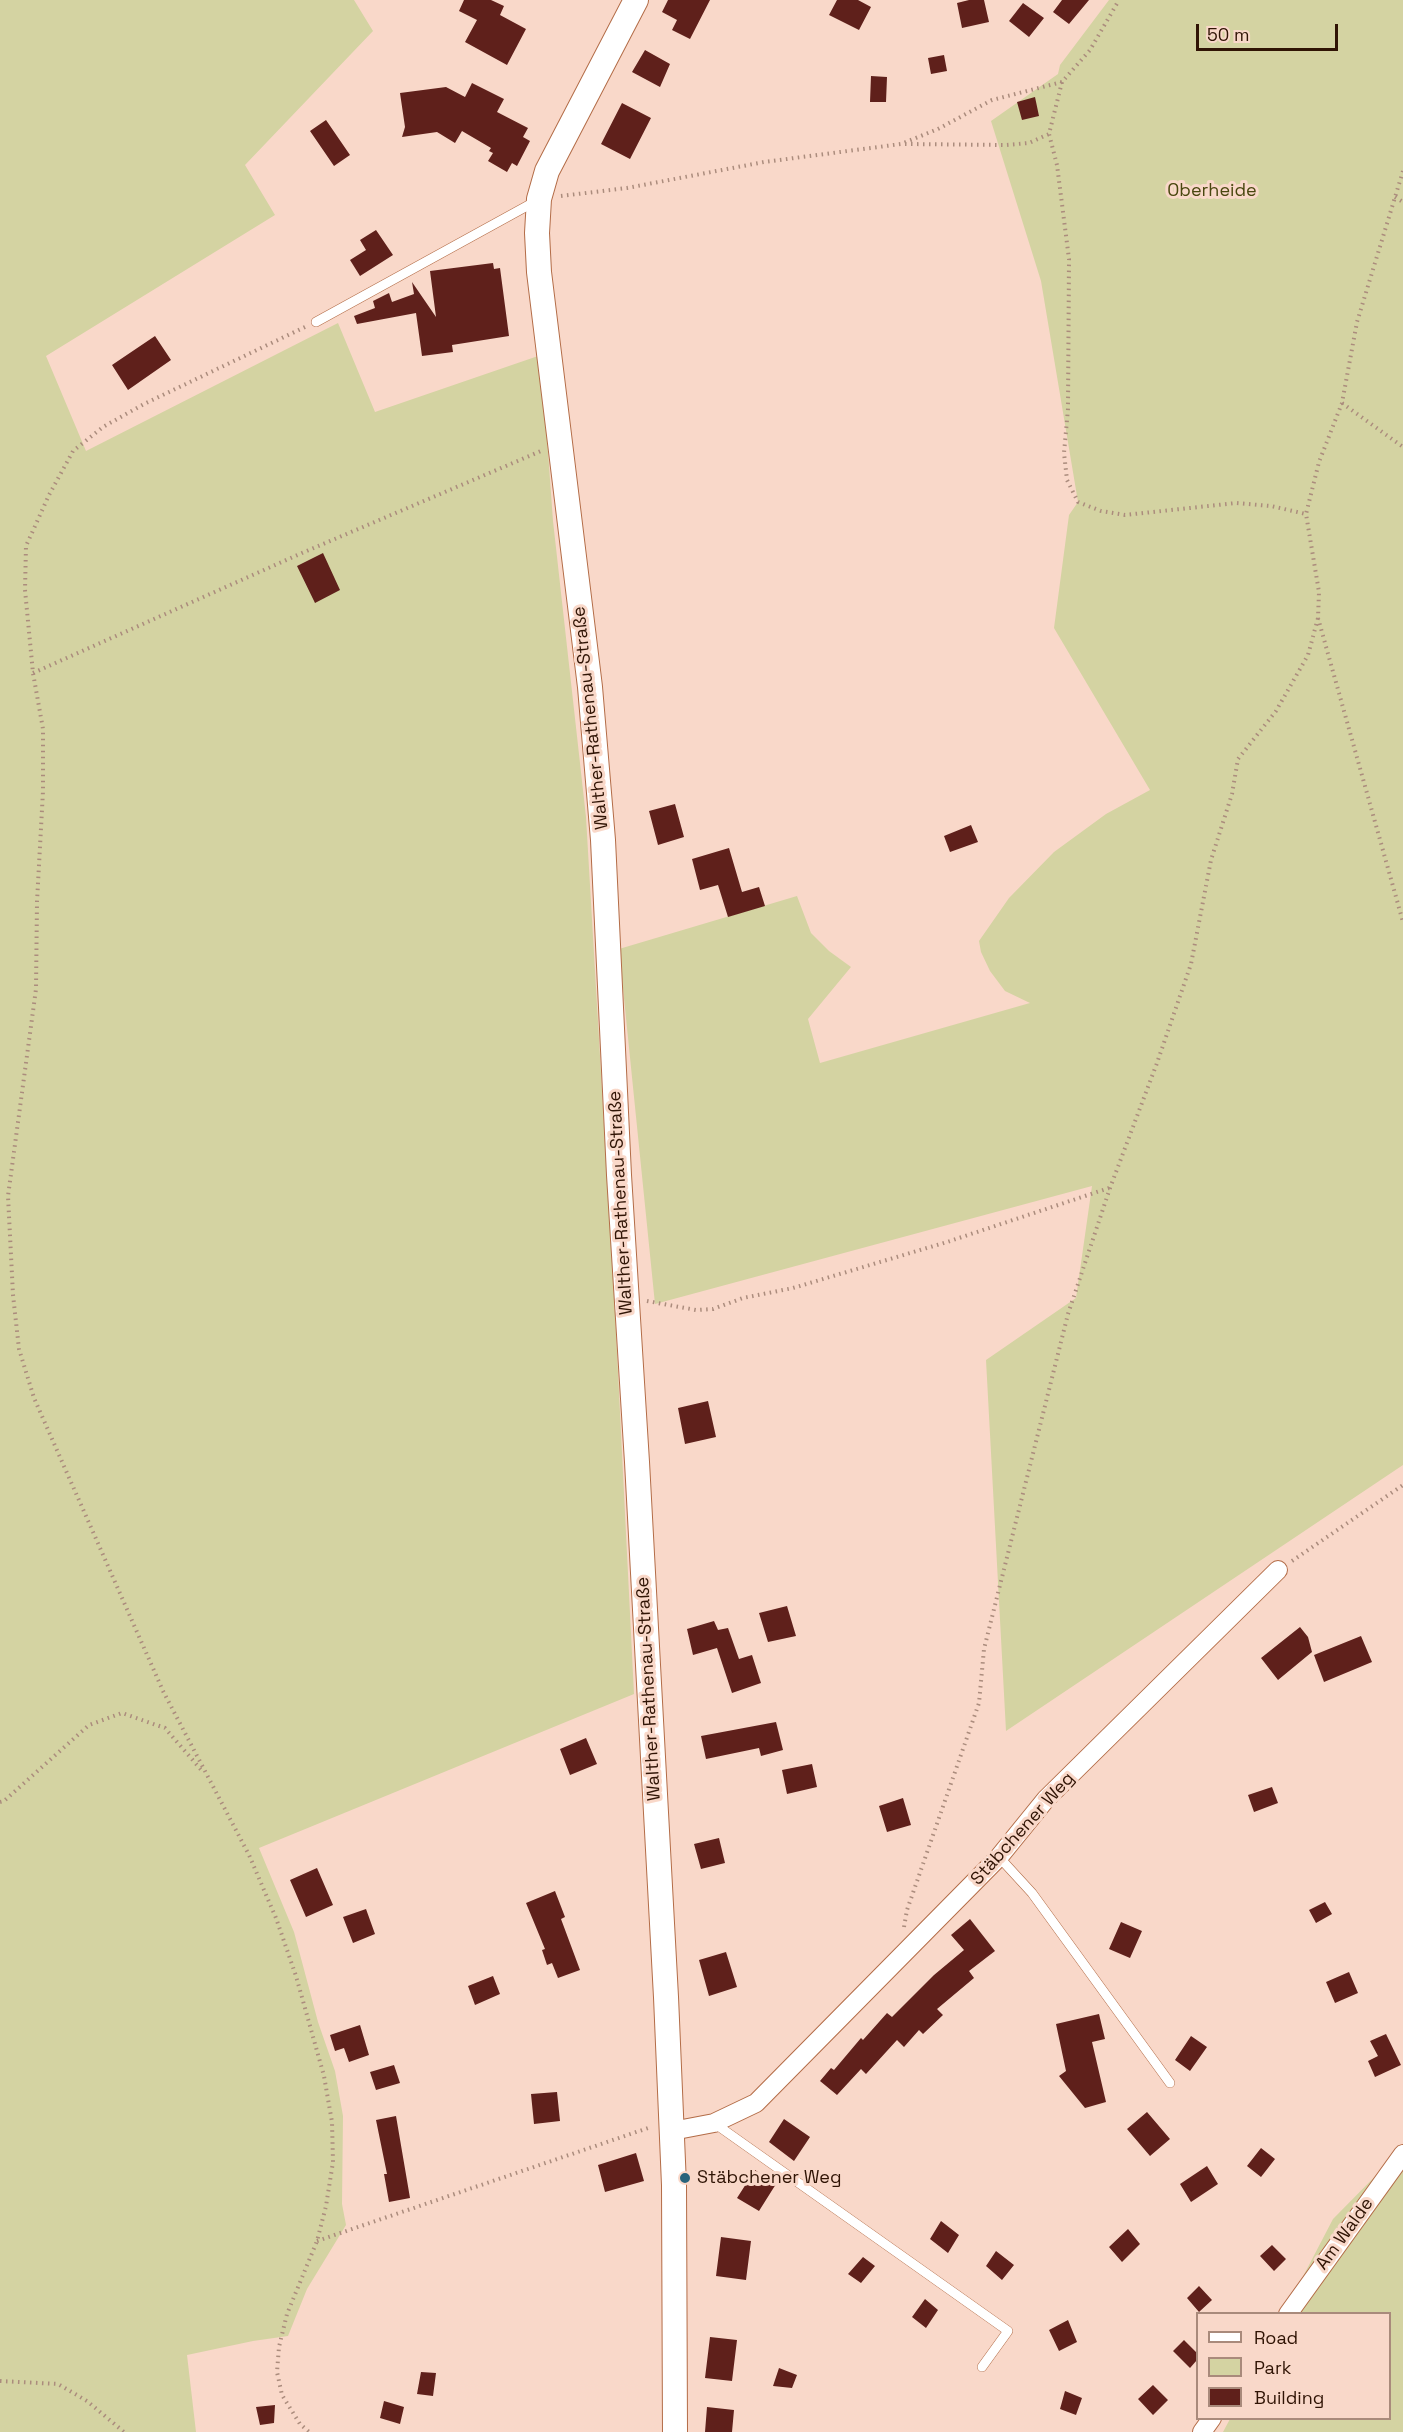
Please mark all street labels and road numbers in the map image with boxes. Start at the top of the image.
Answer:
street label: Walther-Rathenau-Straße [569,605,613,831]
street label: Walther-Rathenau-Straße [604,1090,638,1316]
street label: Walther-Rathenau-Straße [632,1576,666,1802]
street label: Stäbchener Weg [967,1768,1079,1890]
street label: Am Walde [1312,2194,1378,2274]

